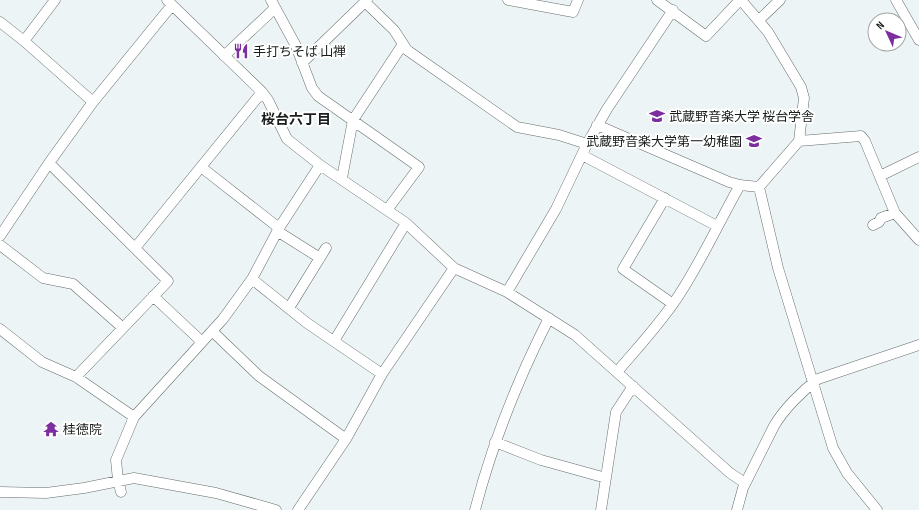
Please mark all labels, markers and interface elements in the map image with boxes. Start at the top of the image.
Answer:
north arrow [867,12,907,52]
text: N [873,19,887,32]
restaurant icon: 手打ちそば 山禅 [232,42,250,60]
place label: 手打ちそば 山禅 [253,44,346,60]
school or university icon: 武蔵野音楽大学 桜台学舎 [648,107,666,125]
place label: 武蔵野音楽大学 桜台学舎 [669,109,814,125]
district label: 桜台六丁目 [261,111,331,128]
school or university icon: 武蔵野音楽大学第一幼稚園 [745,132,763,150]
place label: 武蔵野音楽大学第一幼稚園 [586,134,742,150]
temple icon: 桂徳院 [42,420,60,438]
place label: 桂徳院 [63,422,102,438]

